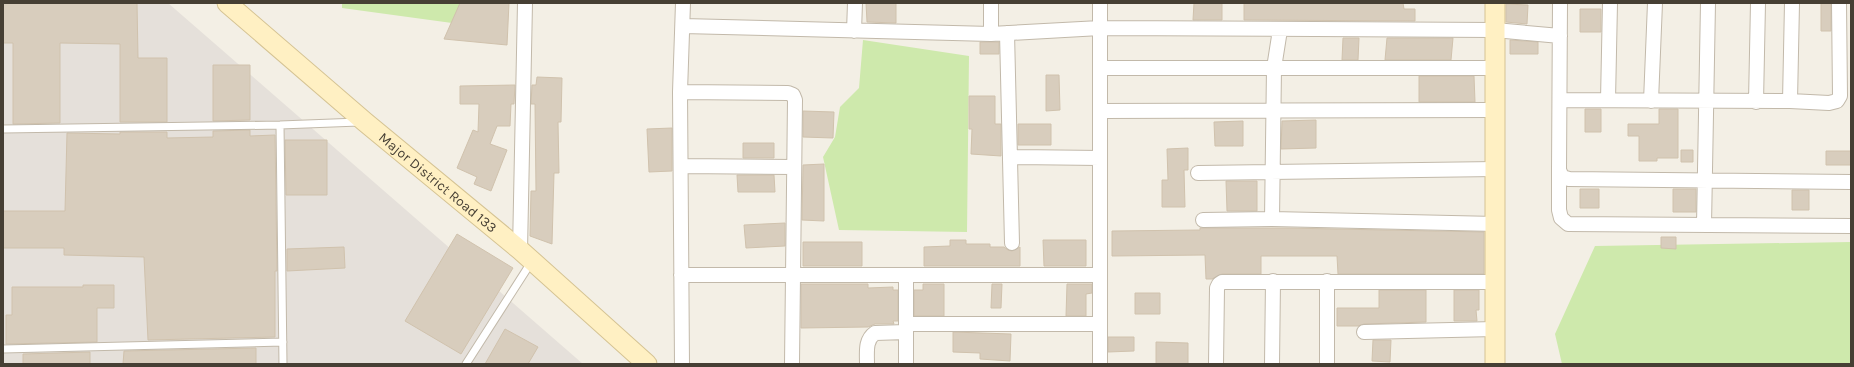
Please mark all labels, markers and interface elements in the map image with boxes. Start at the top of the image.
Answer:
street label: Major District Road 133 [376,129,501,236]

